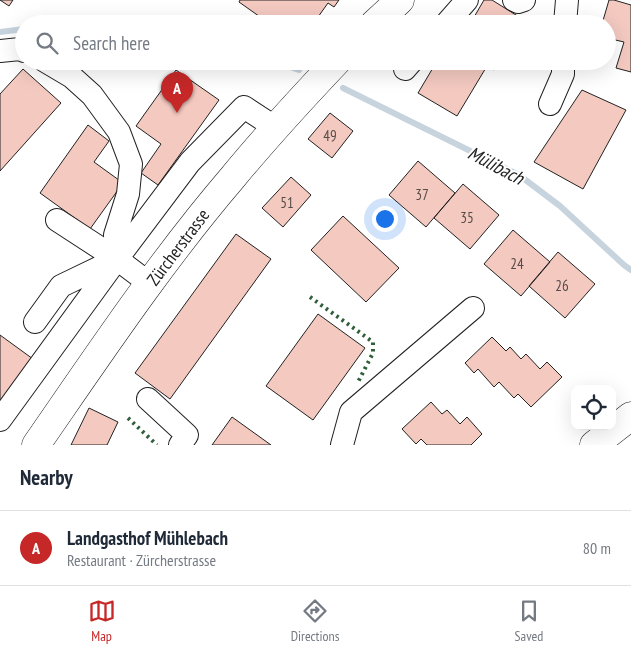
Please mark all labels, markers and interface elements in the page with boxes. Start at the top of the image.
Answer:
search box [15,15,616,70]
icon: search [33,29,61,57]
text: Search here [73,31,150,55]
pin: A [161,72,193,113]
house number: 49 [323,126,337,145]
water label: Mülibach [464,140,530,190]
house number: 37 [415,185,429,204]
house number: 51 [280,193,294,212]
street label: Zürcherstrasse [142,204,214,290]
your location [372,206,398,232]
house number: 35 [460,208,474,227]
house number: 24 [510,254,524,273]
house number: 26 [555,276,569,295]
map controls [571,385,616,430]
button: locate [571,385,616,430]
text: Nearby [20,464,73,491]
text: Landgasthof Mühlebach [67,526,228,550]
text: A [32,538,40,558]
text: 80 m [583,538,611,558]
text: Restaurant · Zürcherstrasse [67,550,216,570]
tab: Map [88,597,116,645]
tab: Directions [291,597,339,645]
tab: Saved [515,597,543,645]

